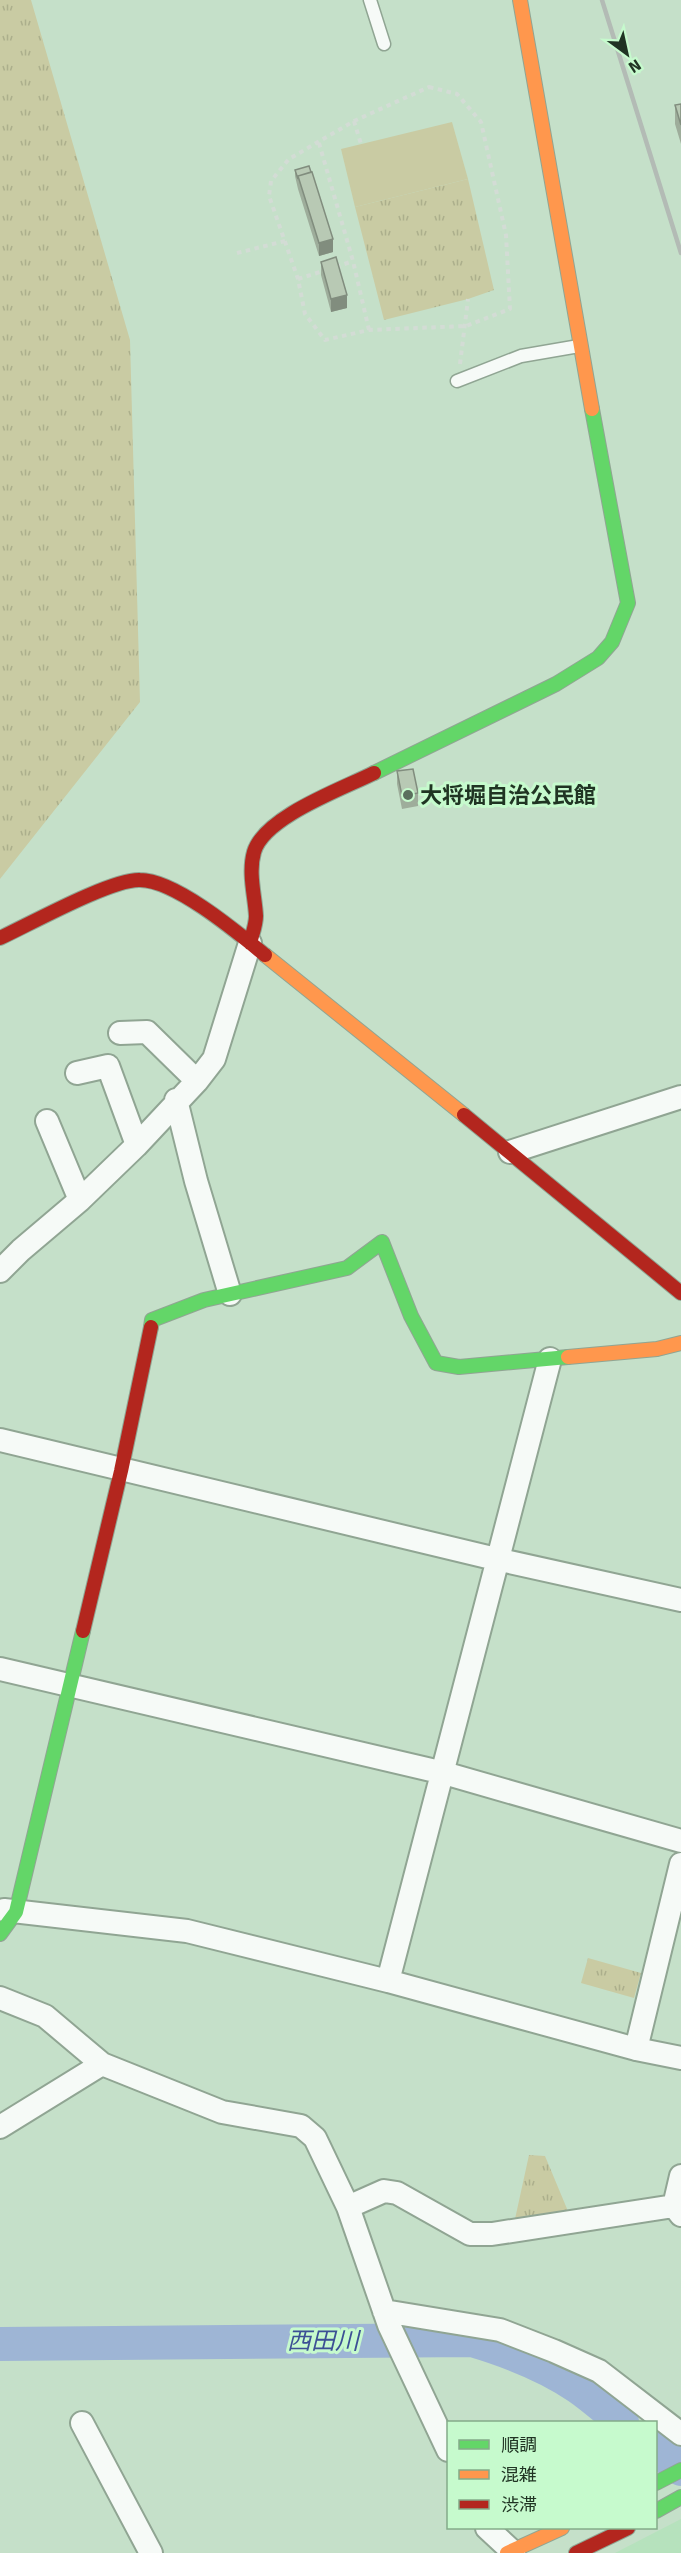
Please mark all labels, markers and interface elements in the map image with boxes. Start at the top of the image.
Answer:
north arrow [597,24,657,84]
text: N [625,54,645,77]
place label: 大将堀自治公民館 [420,782,596,809]
marker: 大将堀自治公民館 [401,788,415,802]
water label: 西田川 [287,2326,362,2356]
legend [447,2421,657,2529]
text: 順調 [501,2434,537,2456]
text: 混雑 [501,2464,537,2486]
text: 渋滞 [501,2494,537,2516]

